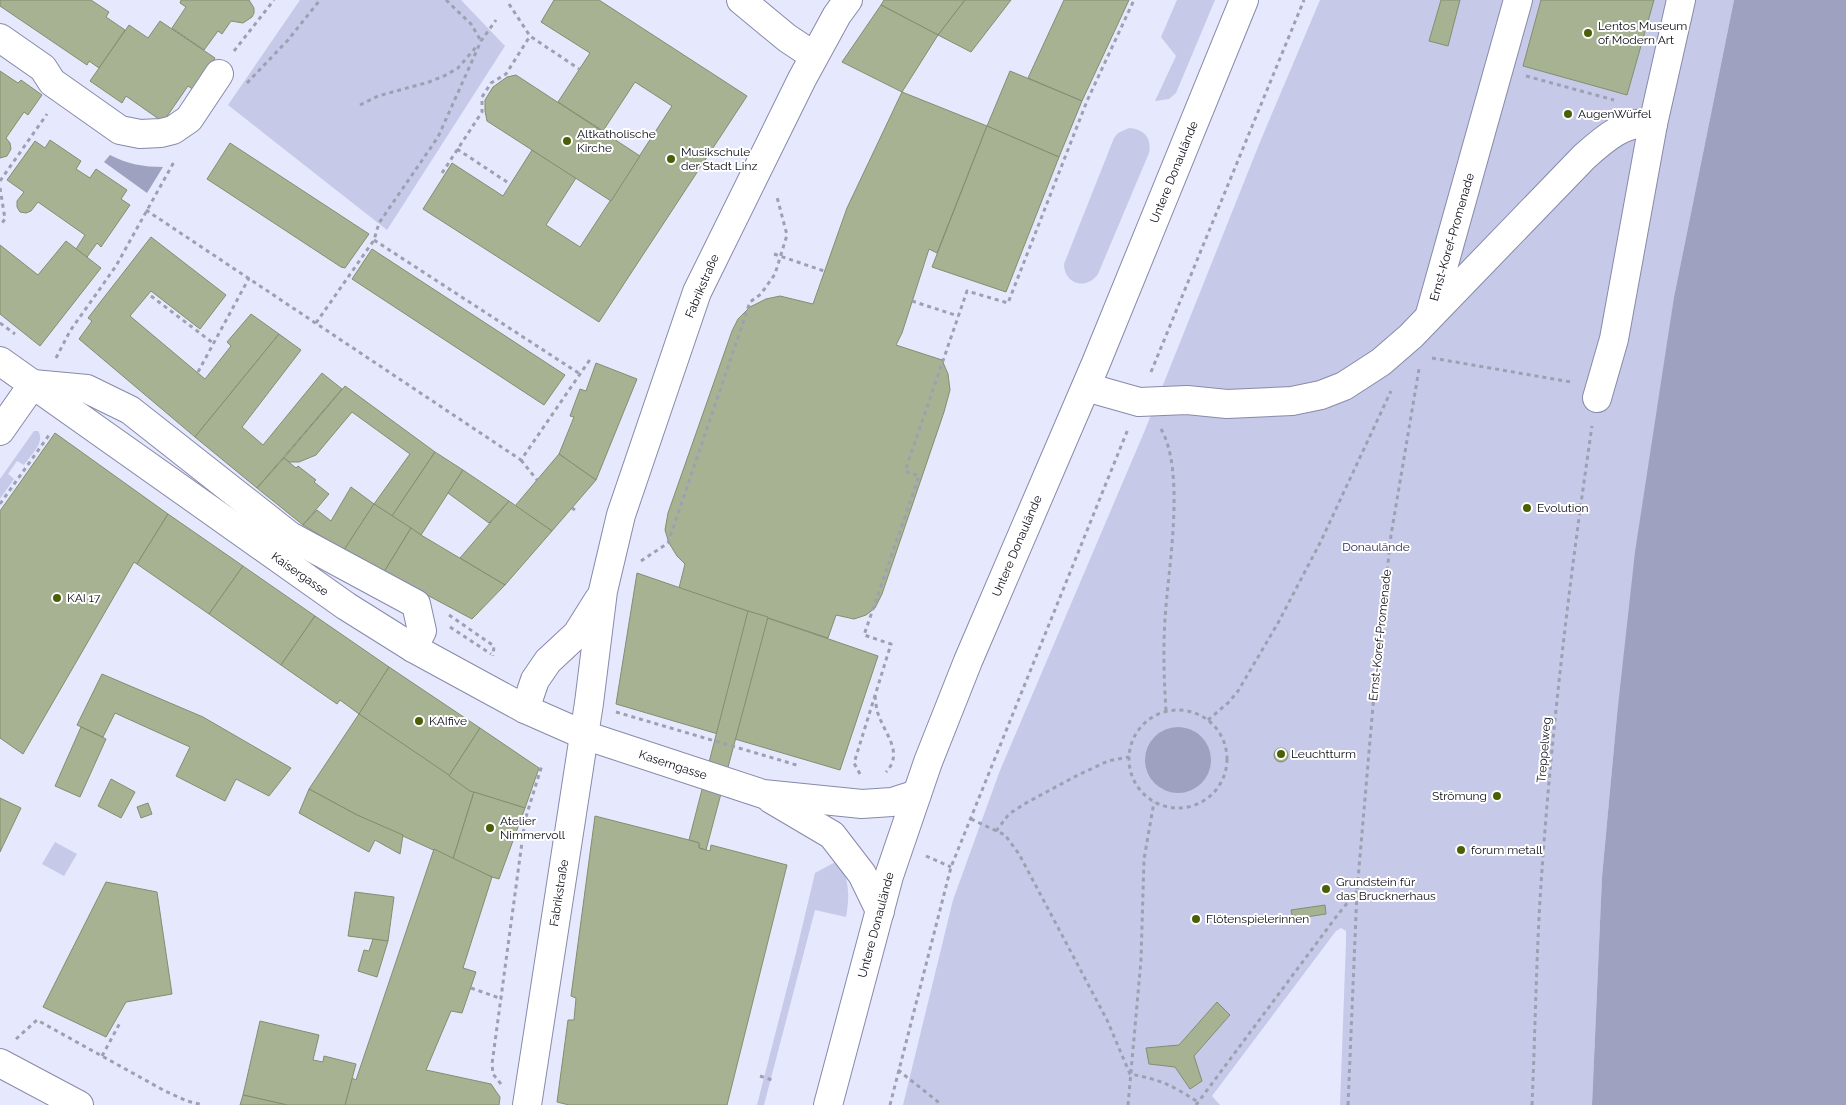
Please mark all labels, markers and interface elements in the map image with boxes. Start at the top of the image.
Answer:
place label: Lentos Museum of Modern Art [1598,19,1687,47]
marker: Lentos Museum of Modern Art [1582,27,1594,39]
place label: AugenWürfel [1578,107,1652,121]
marker: AugenWürfel [1562,108,1574,120]
street label: Untere Donaulände [1147,119,1201,225]
place label: Altkatholische Kirche [577,127,656,155]
marker: Altkatholische Kirche [561,135,573,147]
place label: Musikschule der Stadt Linz [681,145,757,173]
marker: Musikschule der Stadt Linz [665,153,677,165]
street label: Ernst-Koref-Promenade [1427,171,1477,303]
street label: Fabrikstraße [682,252,722,320]
street label: Untere Donaulände [989,493,1045,599]
place label: Evolution [1537,501,1589,515]
marker: Evolution [1521,502,1533,514]
park label: Donaulände [1342,540,1410,554]
street label: Kaisergasse [269,549,331,599]
street label: Ernst-Koref-Promenade [1366,568,1394,702]
place label: KAI 17 [67,591,101,605]
marker: KAI 17 [51,592,63,604]
place label: KAIfive [429,714,467,728]
marker: KAIfive [413,715,425,727]
street label: Treppelweg [1534,716,1554,784]
street label: Kaserngasse [637,747,709,783]
place label: Leuchtturm [1291,747,1356,761]
marker: Leuchtturm [1275,748,1287,760]
place label: Strömung [1432,789,1487,803]
marker: Strömung [1491,790,1503,802]
place label: Atelier Nimmervoll [500,814,566,842]
marker: Atelier Nimmervoll [484,822,496,834]
place label: forum metall [1471,843,1543,857]
marker: forum metall [1455,844,1467,856]
street label: Fabrikstraße [547,859,571,927]
street label: Untere Donaulände [855,871,897,979]
place label: Grundstein für das Brucknerhaus [1336,875,1436,903]
marker: Grundstein für das Brucknerhaus [1320,883,1332,895]
place label: Flötenspielerinnen [1206,912,1309,926]
marker: Flötenspielerinnen [1190,913,1202,925]

